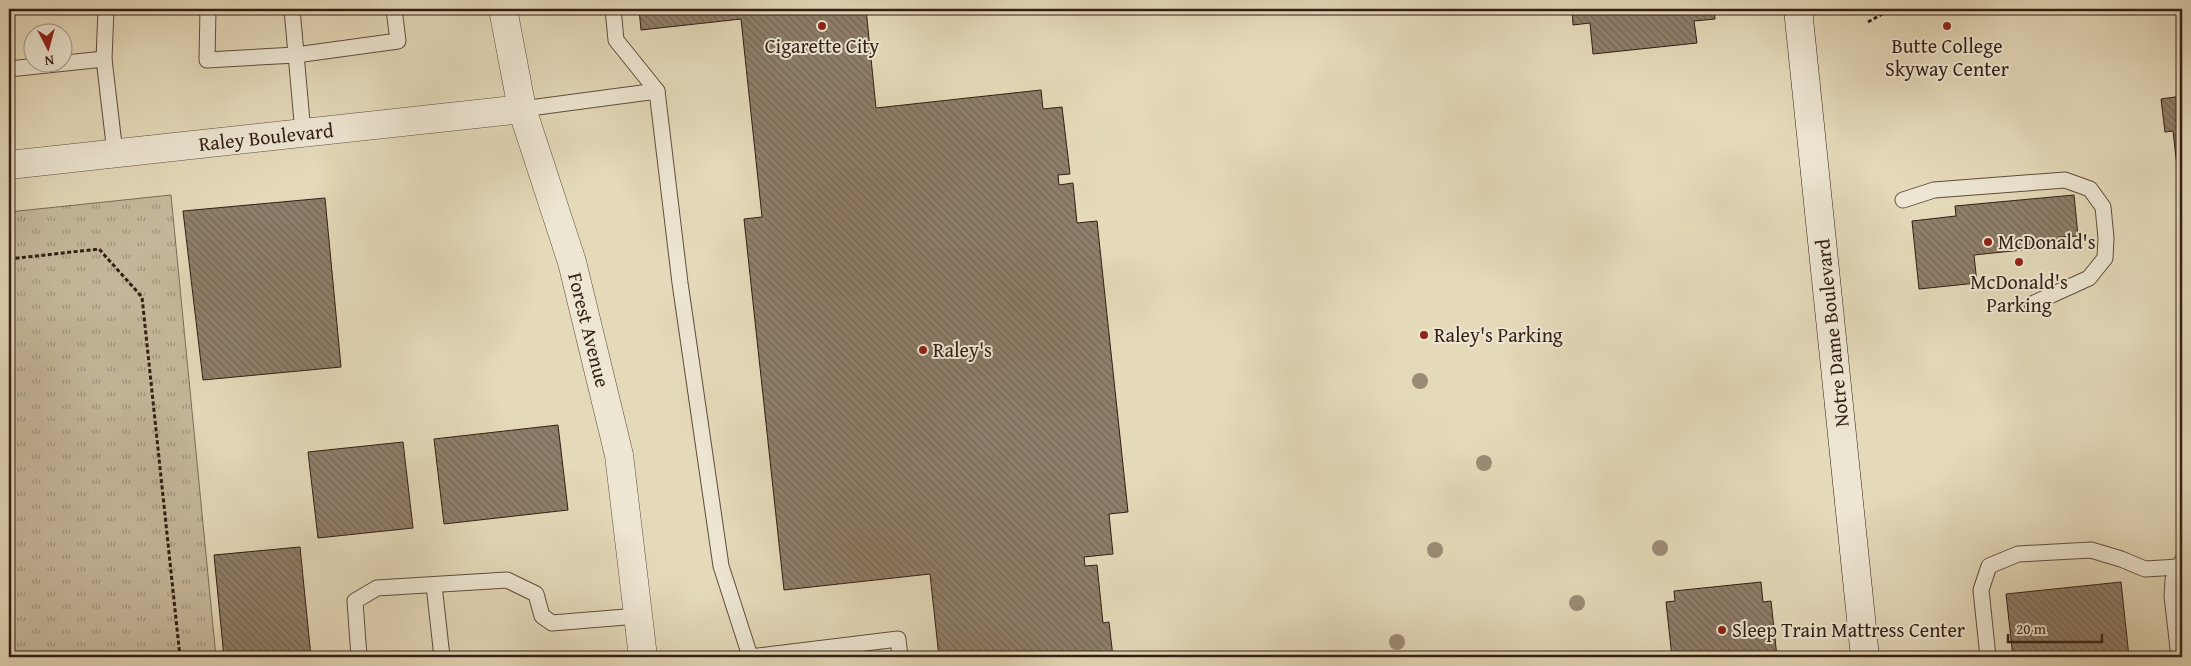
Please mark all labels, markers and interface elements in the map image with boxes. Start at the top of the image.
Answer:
marker: Cigarette City [816,20,828,32]
marker: Butte College Skyway Center [1941,20,1953,32]
north arrow [22,22,72,72]
place label: Cigarette City [765,31,879,60]
place label: Butte College Skyway Center [1885,31,2009,83]
text: N [43,50,55,71]
street label: Raley Boulevard [197,115,335,158]
place label: McDonald's [1998,227,2096,256]
marker: McDonald's [1982,236,1994,248]
street label: Notre Dame Boulevard [1807,237,1856,429]
marker: McDonald's Parking [2013,256,2025,268]
place label: McDonald's Parking [1970,267,2068,319]
street label: Forest Avenue [561,269,618,390]
place label: Raley's Parking [1434,320,1563,349]
marker: Raley's Parking [1418,329,1430,341]
place label: Raley's [933,335,992,364]
marker: Raley's [917,344,929,356]
scale bar [2008,611,2102,643]
place label: Sleep Train Mattress Center [1732,615,1965,644]
text: 20 m [2016,618,2047,639]
marker: Sleep Train Mattress Center [1716,624,1728,636]

